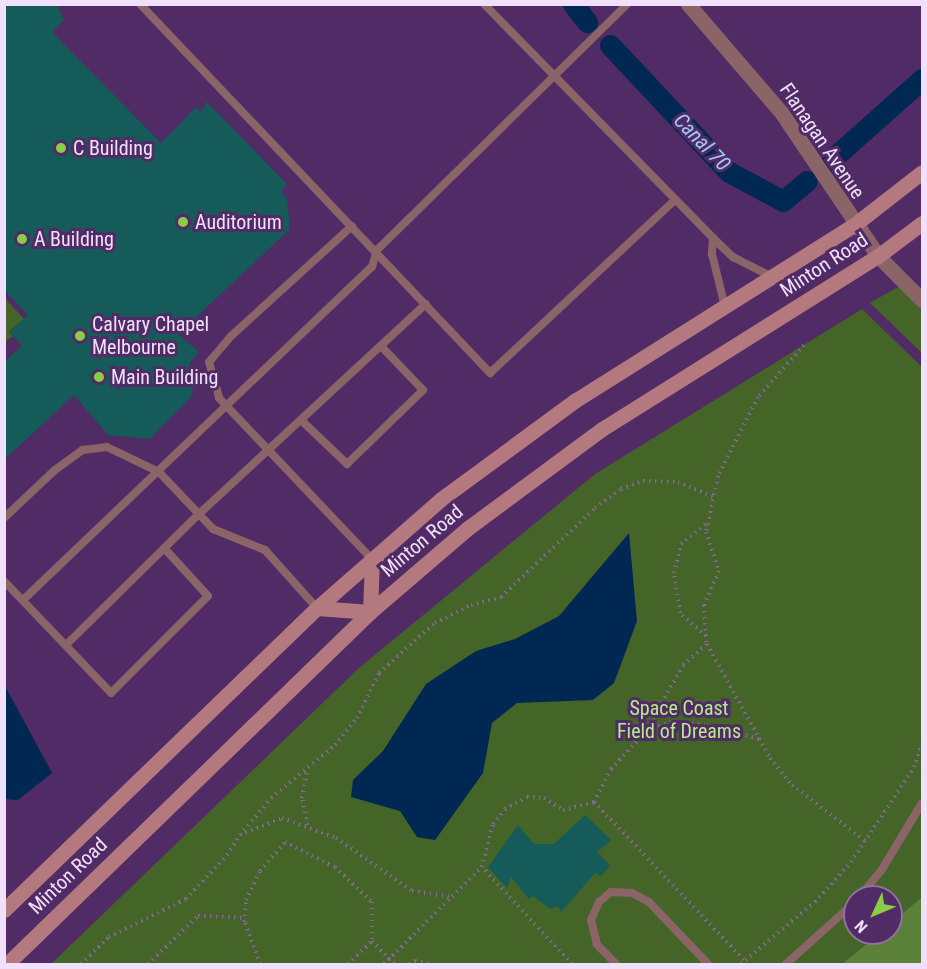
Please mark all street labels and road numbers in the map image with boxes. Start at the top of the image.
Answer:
street label: Flanagan Avenue [774,79,870,203]
street label: Minton Road [776,228,872,302]
street label: Minton Road [376,500,468,582]
street label: Minton Road [24,833,112,919]

